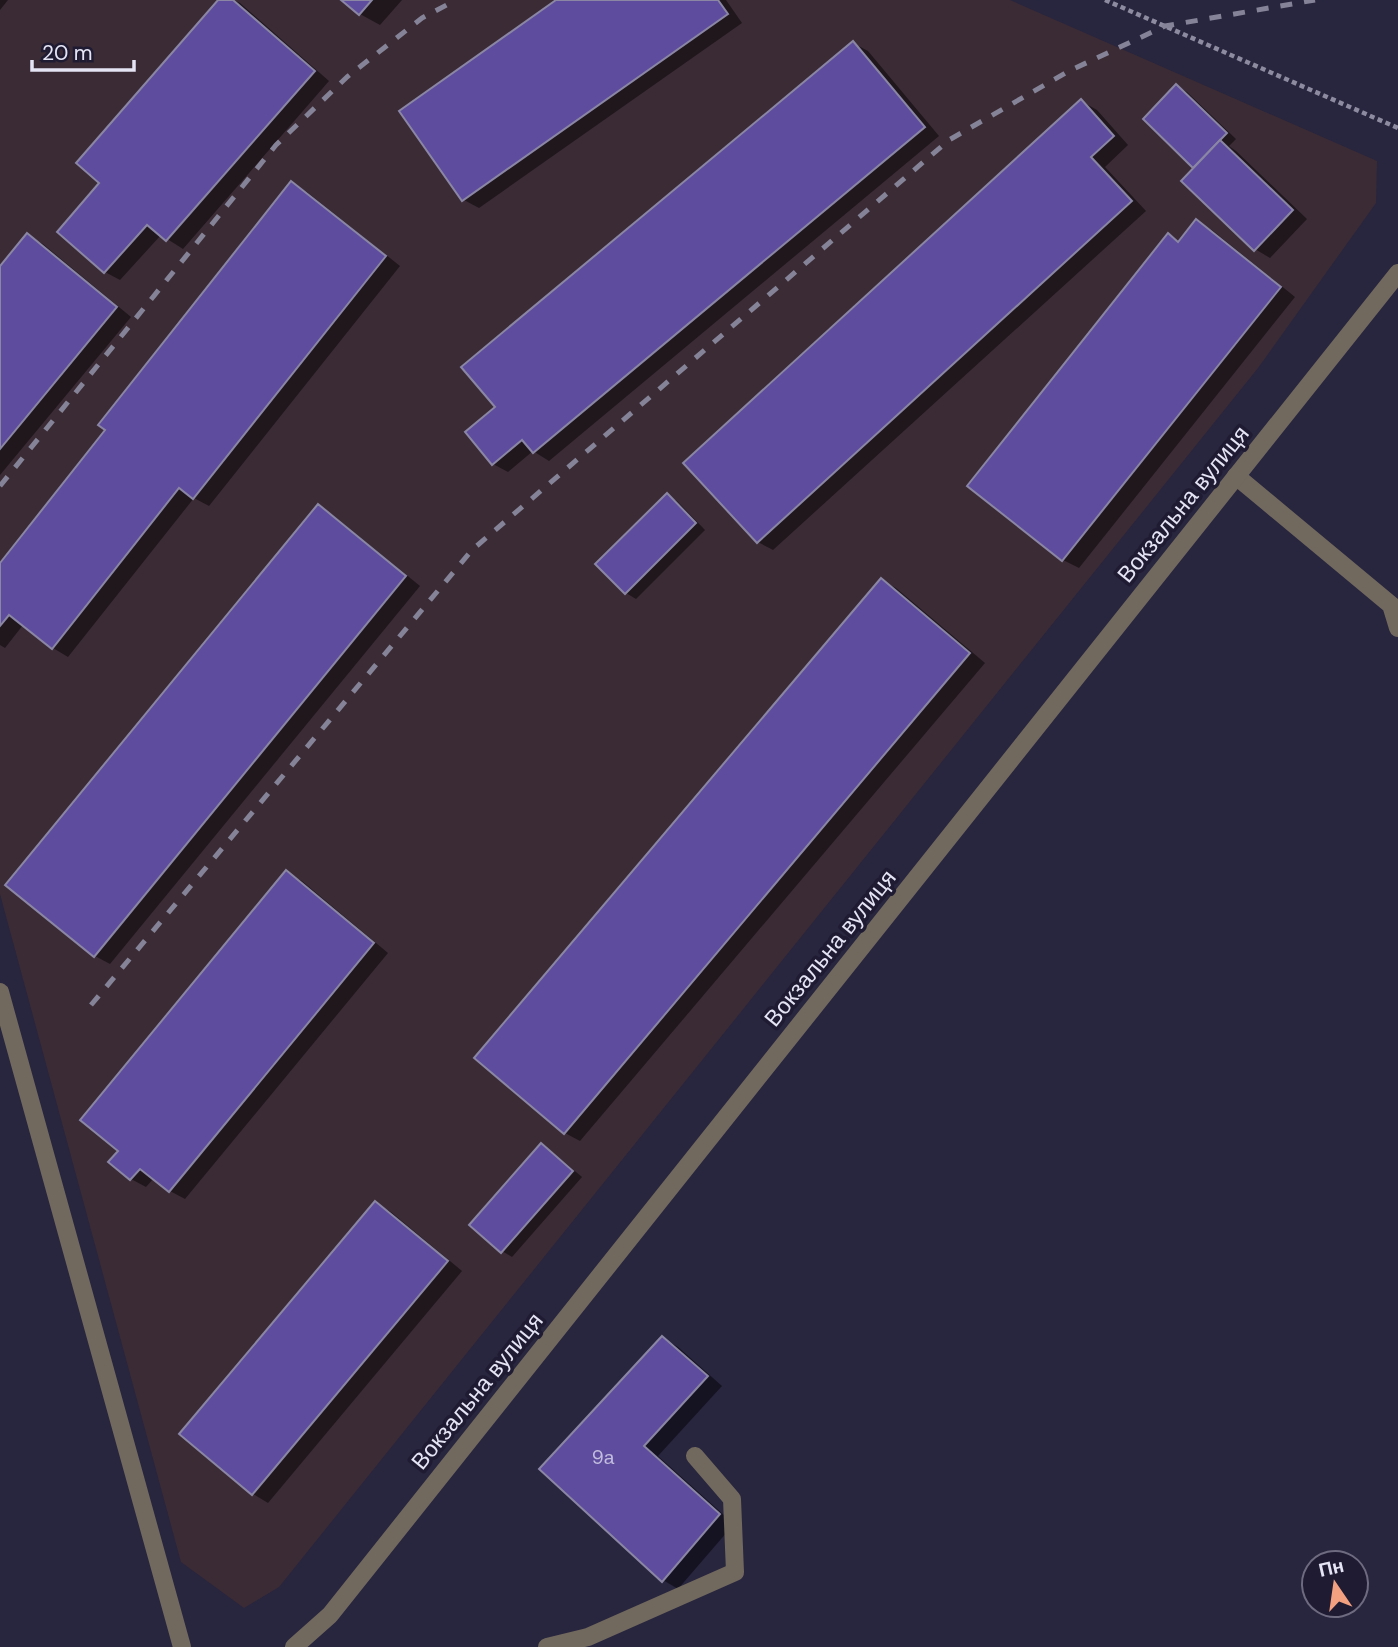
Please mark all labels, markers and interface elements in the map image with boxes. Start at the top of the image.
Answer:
scale bar [32,28,133,72]
text: 20 m [42,39,93,67]
street label: Вокзальна вулиця [1110,419,1256,589]
street label: Вокзальна вулиця [757,863,903,1033]
street label: Вокзальна вулиця [404,1306,550,1476]
house number: 9а [592,1445,615,1470]
north arrow [1300,1549,1370,1619]
text: Пн [1316,1553,1346,1583]

